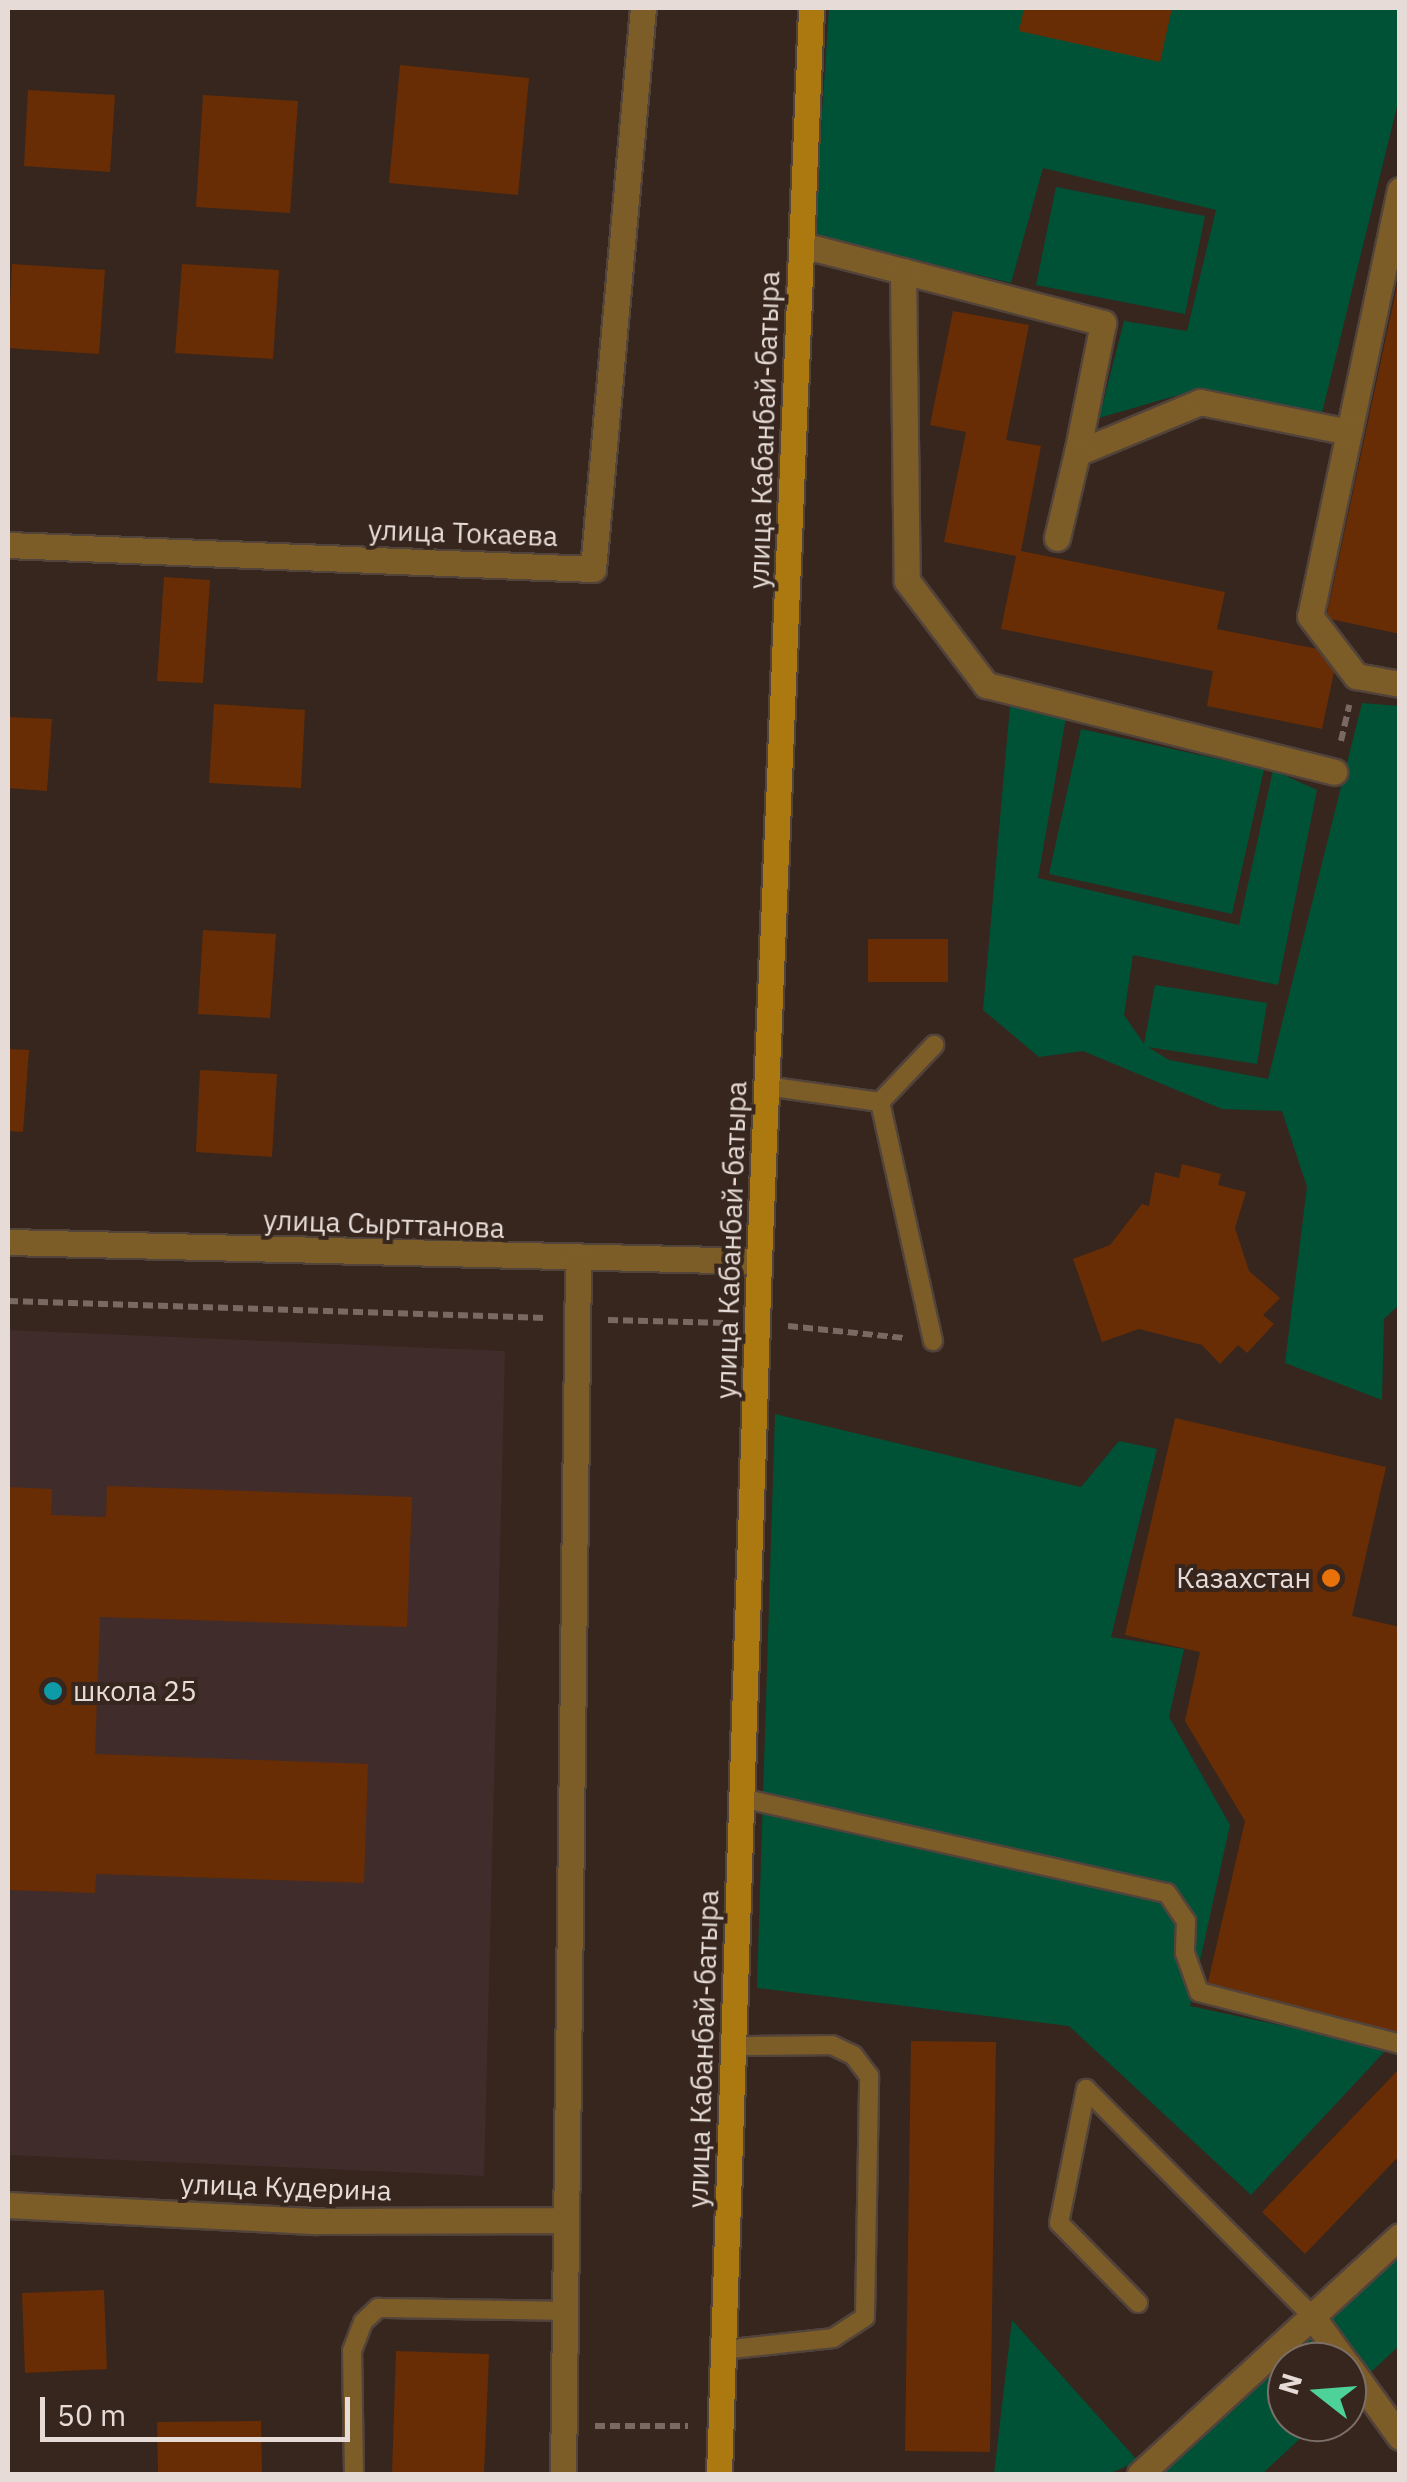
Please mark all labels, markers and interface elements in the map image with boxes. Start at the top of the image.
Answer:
street label: улица Кабанбай-батыра [742,270,786,590]
street label: улица Токаева [368,513,558,553]
street label: улица Кабанбай-батыра [709,1080,753,1400]
street label: улица Сырттанова [263,1203,505,1245]
place label: Казахстан [1176,1561,1311,1595]
marker: Казахстан [1320,1567,1342,1589]
place label: школа 25 [73,1674,197,1708]
marker: школа 25 [42,1680,64,1702]
street label: улица Кабанбай-батыра [681,1889,725,2209]
street label: улица Кудерина [180,2167,392,2207]
north arrow [1267,2342,1367,2442]
text: N [1269,2369,1310,2399]
scale bar [45,2377,355,2439]
text: 50 m [57,2395,126,2434]

